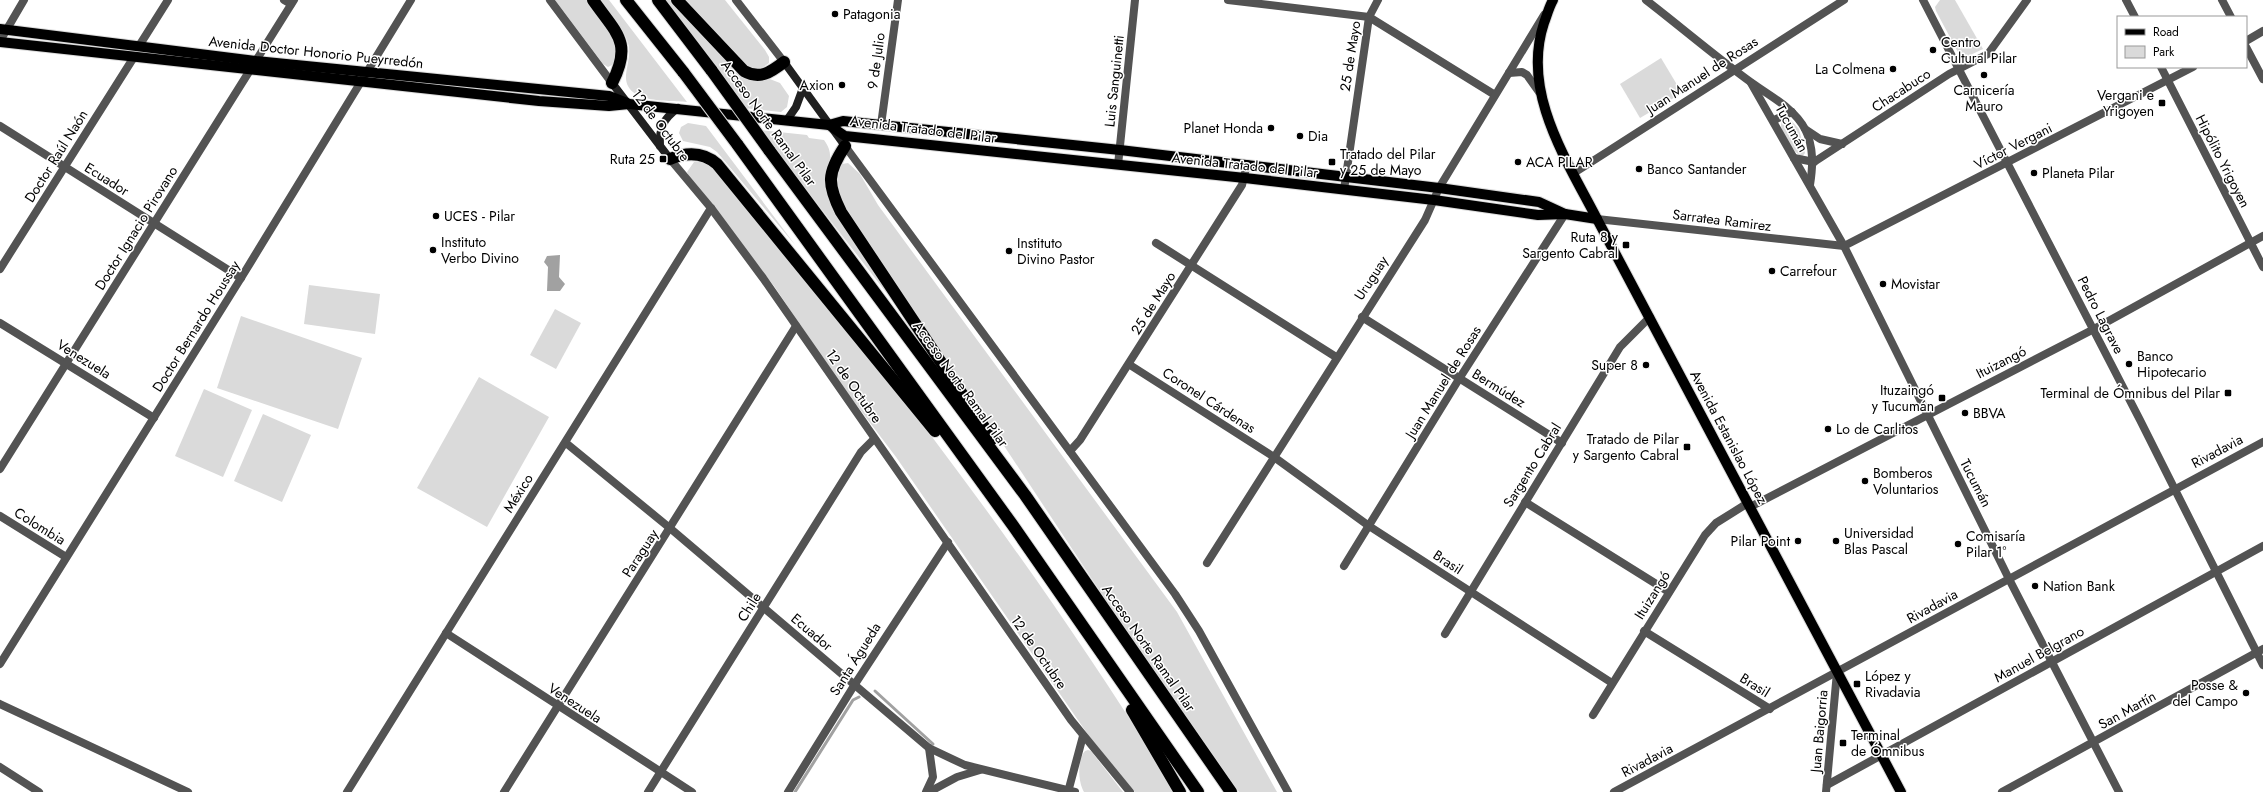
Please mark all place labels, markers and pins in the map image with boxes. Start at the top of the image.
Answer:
place label: Patagonia [843,4,900,24]
marker: Patagonia [830,9,840,19]
place label: Centro Cultural Pilar [1941,32,2017,68]
marker: Centro Cultural Pilar [1928,45,1938,55]
place label: La Colmena [1815,59,1885,79]
marker: La Colmena [1888,64,1898,74]
marker: Carnicería Mauro [1979,70,1989,80]
place label: Axion [800,75,834,95]
marker: Axion [837,80,847,90]
place label: Carnicería Mauro [1953,80,2015,116]
place label: Vergani e Yrigoyen [2097,85,2154,121]
marker: Vergani e Yrigoyen [2157,98,2167,108]
place label: Planet Honda [1184,118,1263,138]
marker: Planet Honda [1266,123,1276,133]
place label: Dia [1308,126,1328,146]
marker: Dia [1295,131,1305,141]
place label: Tratado del Pilar y 25 de Mayo [1340,144,1436,180]
place label: Ruta 25 [610,149,655,169]
place label: ACA PILAR [1526,152,1593,172]
marker: Ruta 25 [658,154,668,164]
marker: Tratado del Pilar y 25 de Mayo [1327,157,1337,167]
marker: ACA PILAR [1513,157,1523,167]
place label: Banco Santander [1647,159,1747,179]
place label: Planeta Pilar [2042,163,2115,183]
marker: Banco Santander [1634,164,1644,174]
marker: Planeta Pilar [2029,168,2039,178]
place label: UCES - Pilar [444,206,515,226]
marker: UCES - Pilar [431,211,441,221]
place label: Ruta 8 y Sargento Cabral [1522,227,1619,263]
place label: Instituto Verbo Divino [441,232,519,268]
place label: Instituto Divino Pastor [1017,233,1095,269]
marker: Ruta 8 y Sargento Cabral [1621,240,1631,250]
marker: Instituto Verbo Divino [428,245,438,255]
marker: Instituto Divino Pastor [1004,246,1014,256]
place label: Carrefour [1780,261,1837,281]
marker: Carrefour [1767,266,1777,276]
place label: Movistar [1891,274,1940,294]
marker: Movistar [1878,279,1888,289]
place label: Banco Hipotecario [2137,346,2207,382]
place label: Super 8 [1591,355,1638,375]
marker: Banco Hipotecario [2124,359,2134,369]
marker: Super 8 [1641,360,1651,370]
place label: Ituzaingó y Tucumán [1872,380,1934,416]
place label: Terminal de Ómnibus del Pilar [2041,383,2220,403]
marker: Terminal de Ómnibus del Pilar [2223,388,2233,398]
marker: Ituzaingó y Tucumán [1937,393,1947,403]
place label: BBVA [1973,403,2006,423]
marker: BBVA [1960,408,1970,418]
place label: Lo de Carlitos [1836,419,1919,439]
marker: Lo de Carlitos [1823,424,1833,434]
place label: Tratado de Pilar y Sargento Cabral [1573,429,1679,465]
marker: Tratado de Pilar y Sargento Cabral [1682,442,1692,452]
place label: Bomberos Voluntarios [1873,463,1939,499]
marker: Bomberos Voluntarios [1860,476,1870,486]
place label: Universidad Blas Pascal [1844,523,1914,559]
place label: Comisaría Pilar 1° [1966,526,2025,562]
place label: Pilar Point [1730,531,1791,551]
marker: Pilar Point [1793,536,1803,546]
marker: Universidad Blas Pascal [1831,536,1841,546]
marker: Comisaría Pilar 1° [1953,539,1963,549]
place label: Nation Bank [2043,576,2116,596]
marker: Nation Bank [2030,581,2040,591]
place label: López y Rivadavia [1865,666,1921,702]
place label: Posse & del Campo [2173,675,2239,711]
marker: López y Rivadavia [1852,679,1862,689]
marker: Posse & del Campo [2241,688,2251,698]
place label: Terminal de Ómnibus [1851,725,1925,761]
marker: Terminal de Ómnibus [1838,738,1848,748]

